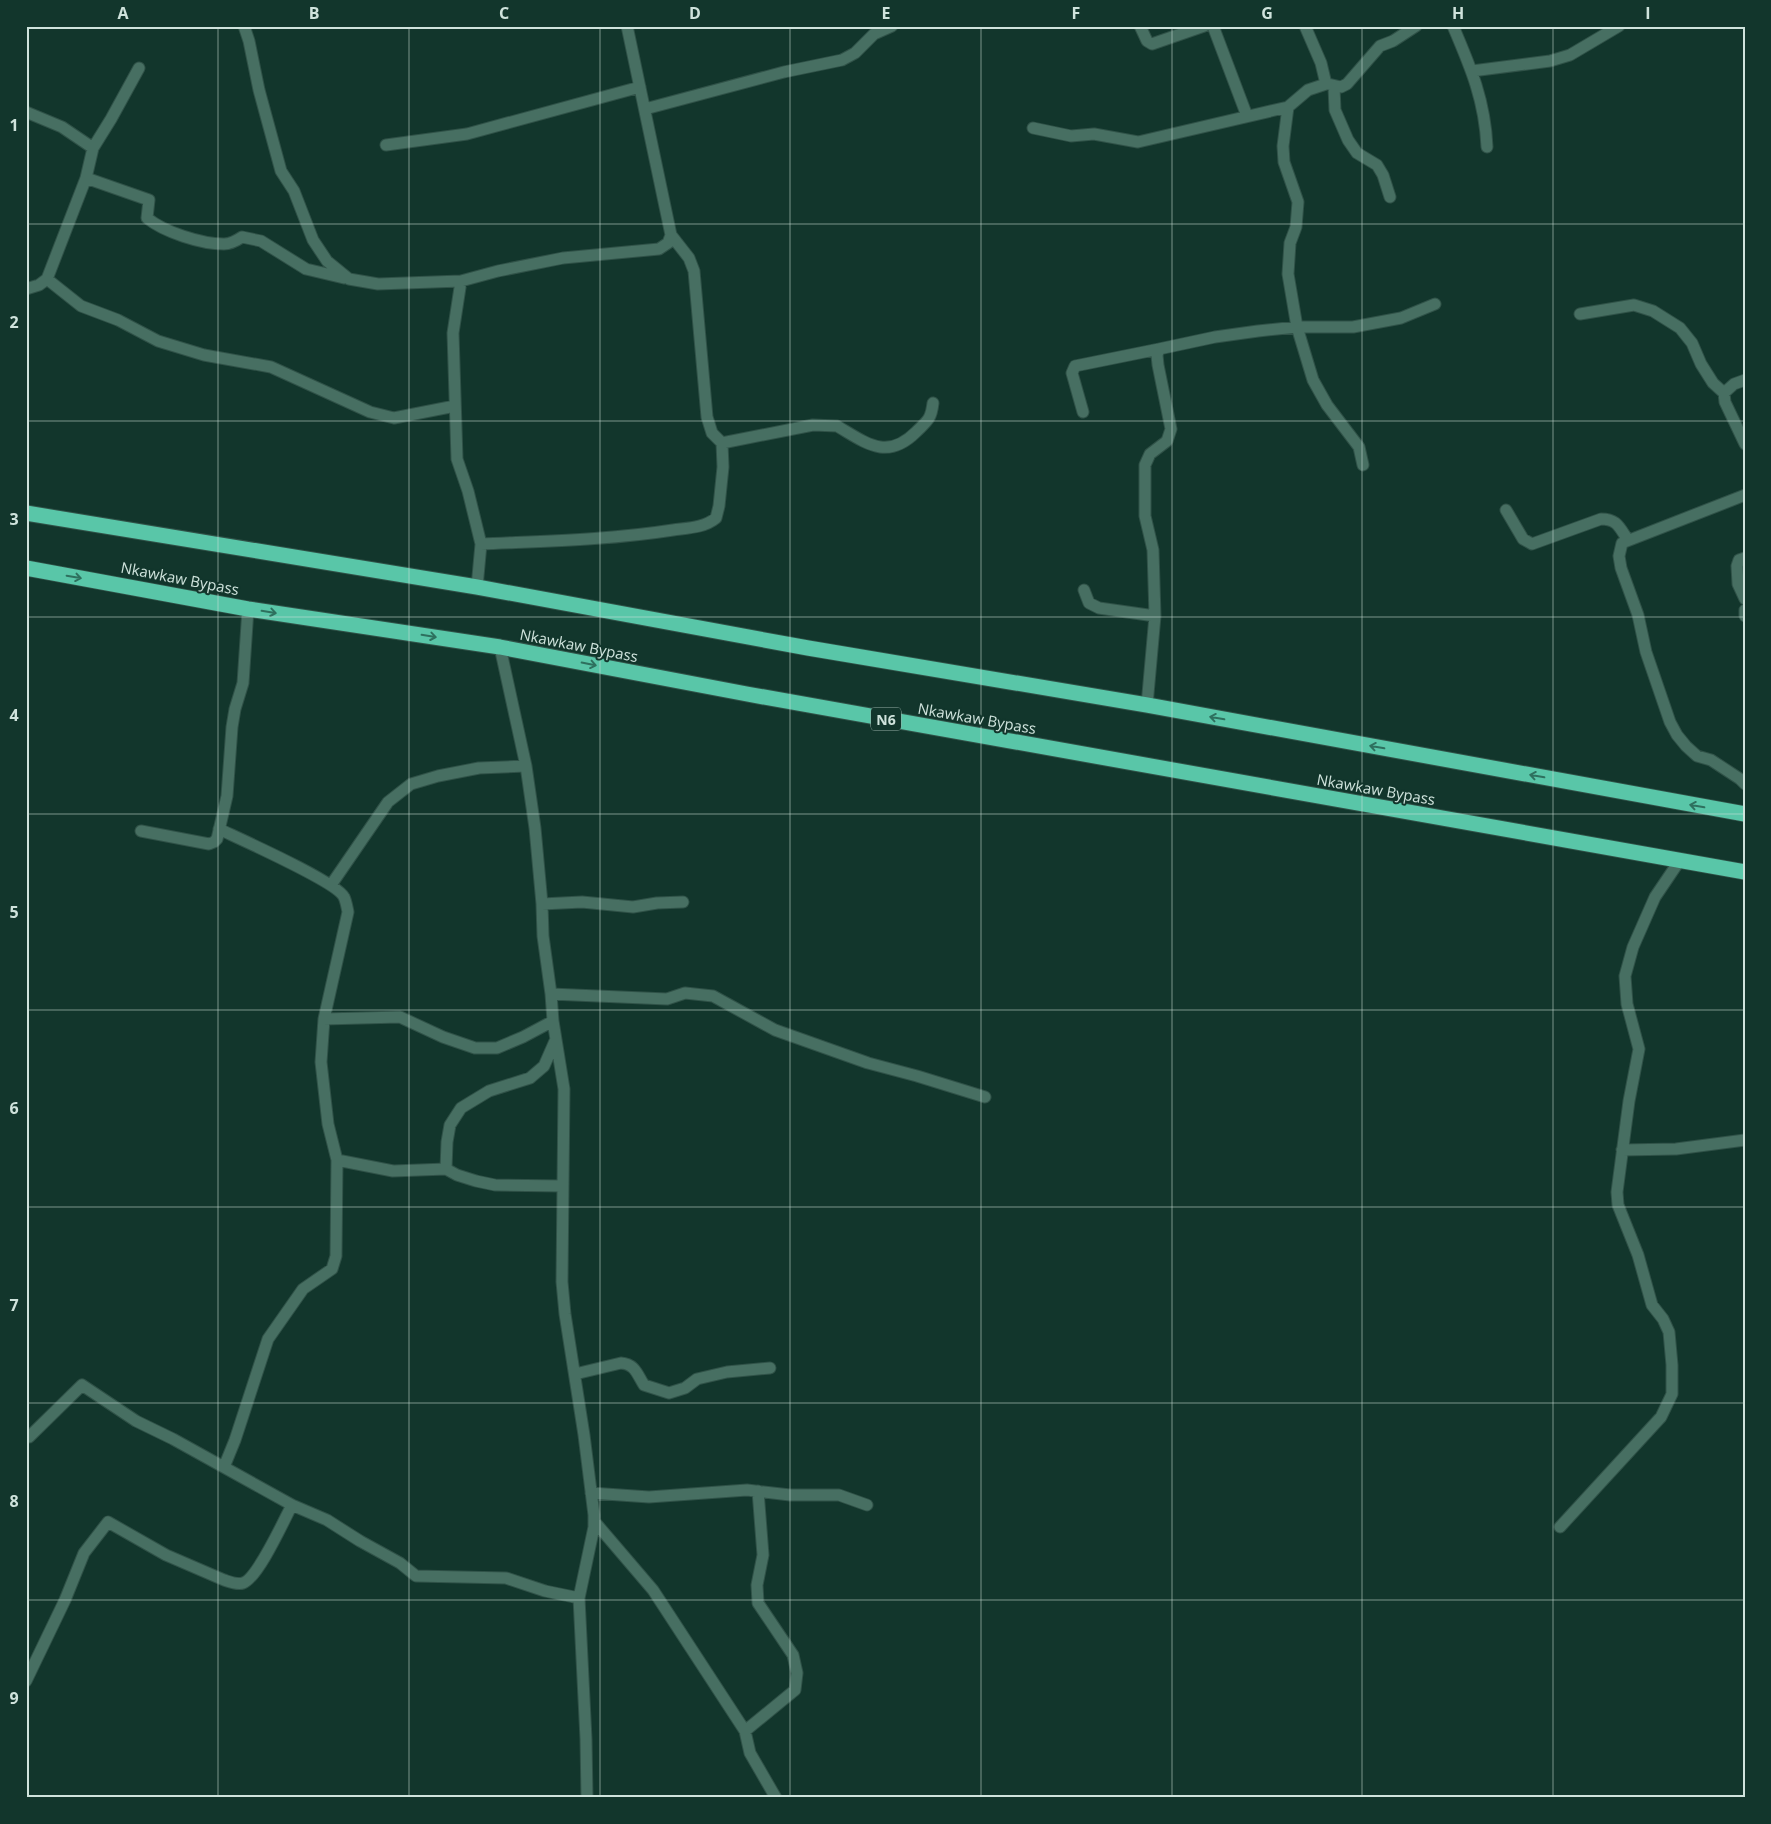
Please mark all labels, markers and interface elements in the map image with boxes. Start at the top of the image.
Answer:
text: A [117,2,129,24]
text: B [309,2,319,24]
text: C [499,2,509,24]
text: D [689,2,701,24]
text: E [882,2,891,24]
text: F [1072,2,1080,24]
text: G [1261,2,1273,24]
text: H [1452,2,1464,24]
text: I [1645,2,1651,24]
text: 1 [9,114,19,136]
text: 2 [9,311,19,333]
text: 3 [9,508,19,530]
street label: Nkawkaw Bypass [119,557,241,599]
one-way arrow [66,572,82,582]
one-way arrow [260,607,276,617]
street label: Nkawkaw Bypass [518,624,640,666]
one-way arrow [421,632,437,642]
one-way arrow [581,660,597,670]
street label: Nkawkaw Bypass [916,698,1038,738]
text: 4 [9,704,19,726]
road number: N6 [871,708,901,731]
one-way arrow [1210,713,1226,723]
one-way arrow [1369,742,1385,752]
street label: Nkawkaw Bypass [1315,769,1437,809]
one-way arrow [1529,771,1545,781]
one-way arrow [1689,800,1705,810]
text: 5 [9,901,19,923]
text: 6 [9,1097,19,1119]
text: 7 [9,1294,19,1316]
text: 8 [9,1490,19,1512]
text: 9 [9,1687,19,1709]

